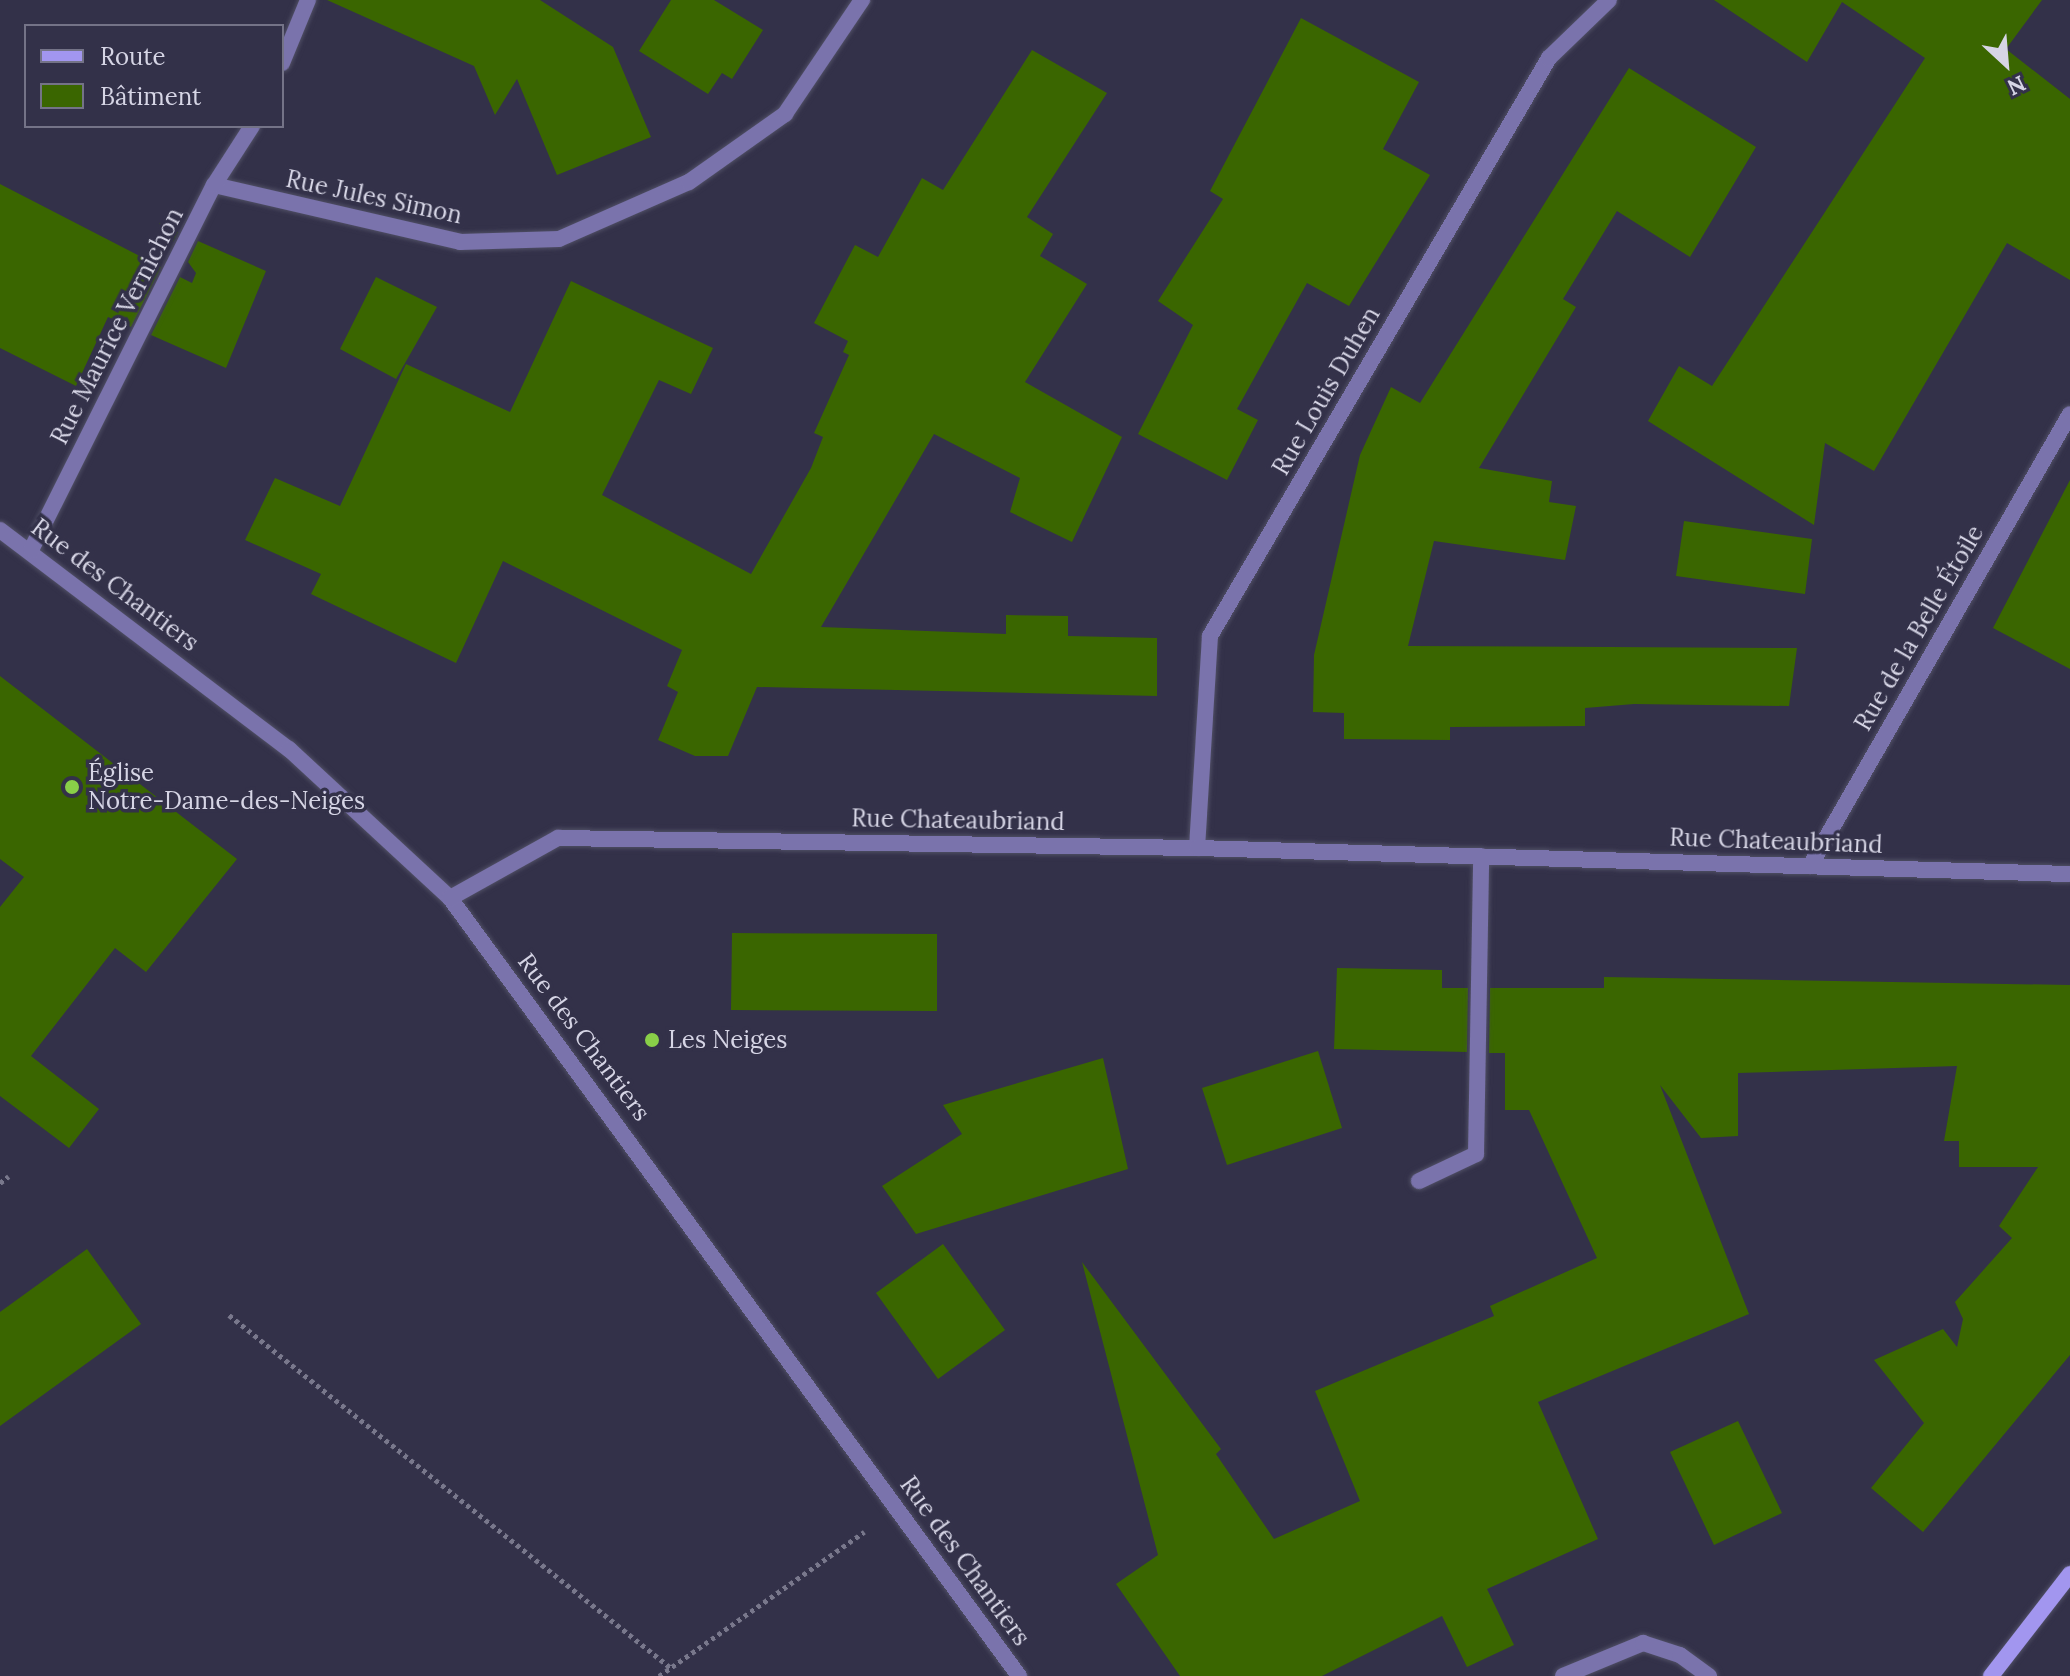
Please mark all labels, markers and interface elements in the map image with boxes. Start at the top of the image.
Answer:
legend [24,24,284,128]
north arrow [1966,24,2046,104]
text: Route [100,41,166,72]
text: N [2003,69,2030,102]
text: Bâtiment [100,81,201,112]
street label: Rue Jules Simon [283,164,465,230]
street label: Rue Maurice Vernichon [45,203,189,449]
street label: Rue Louis Duhen [1266,302,1386,480]
street label: Rue des Chantiers [26,513,204,657]
street label: Rue de la Belle Étoile [1848,520,1990,736]
place label: Église Notre-Dame-des-Neiges [88,759,365,815]
marker: Église Notre-Dame-des-Neiges [63,778,81,796]
street label: Rue Chateaubriand [851,804,1065,836]
street label: Rue Chateaubriand [1669,823,1883,859]
street label: Rue des Chantiers [512,948,656,1126]
place label: Les Neiges [668,1026,787,1054]
marker: Les Neiges [643,1031,661,1049]
street label: Rue des Chantiers [894,1471,1036,1651]

